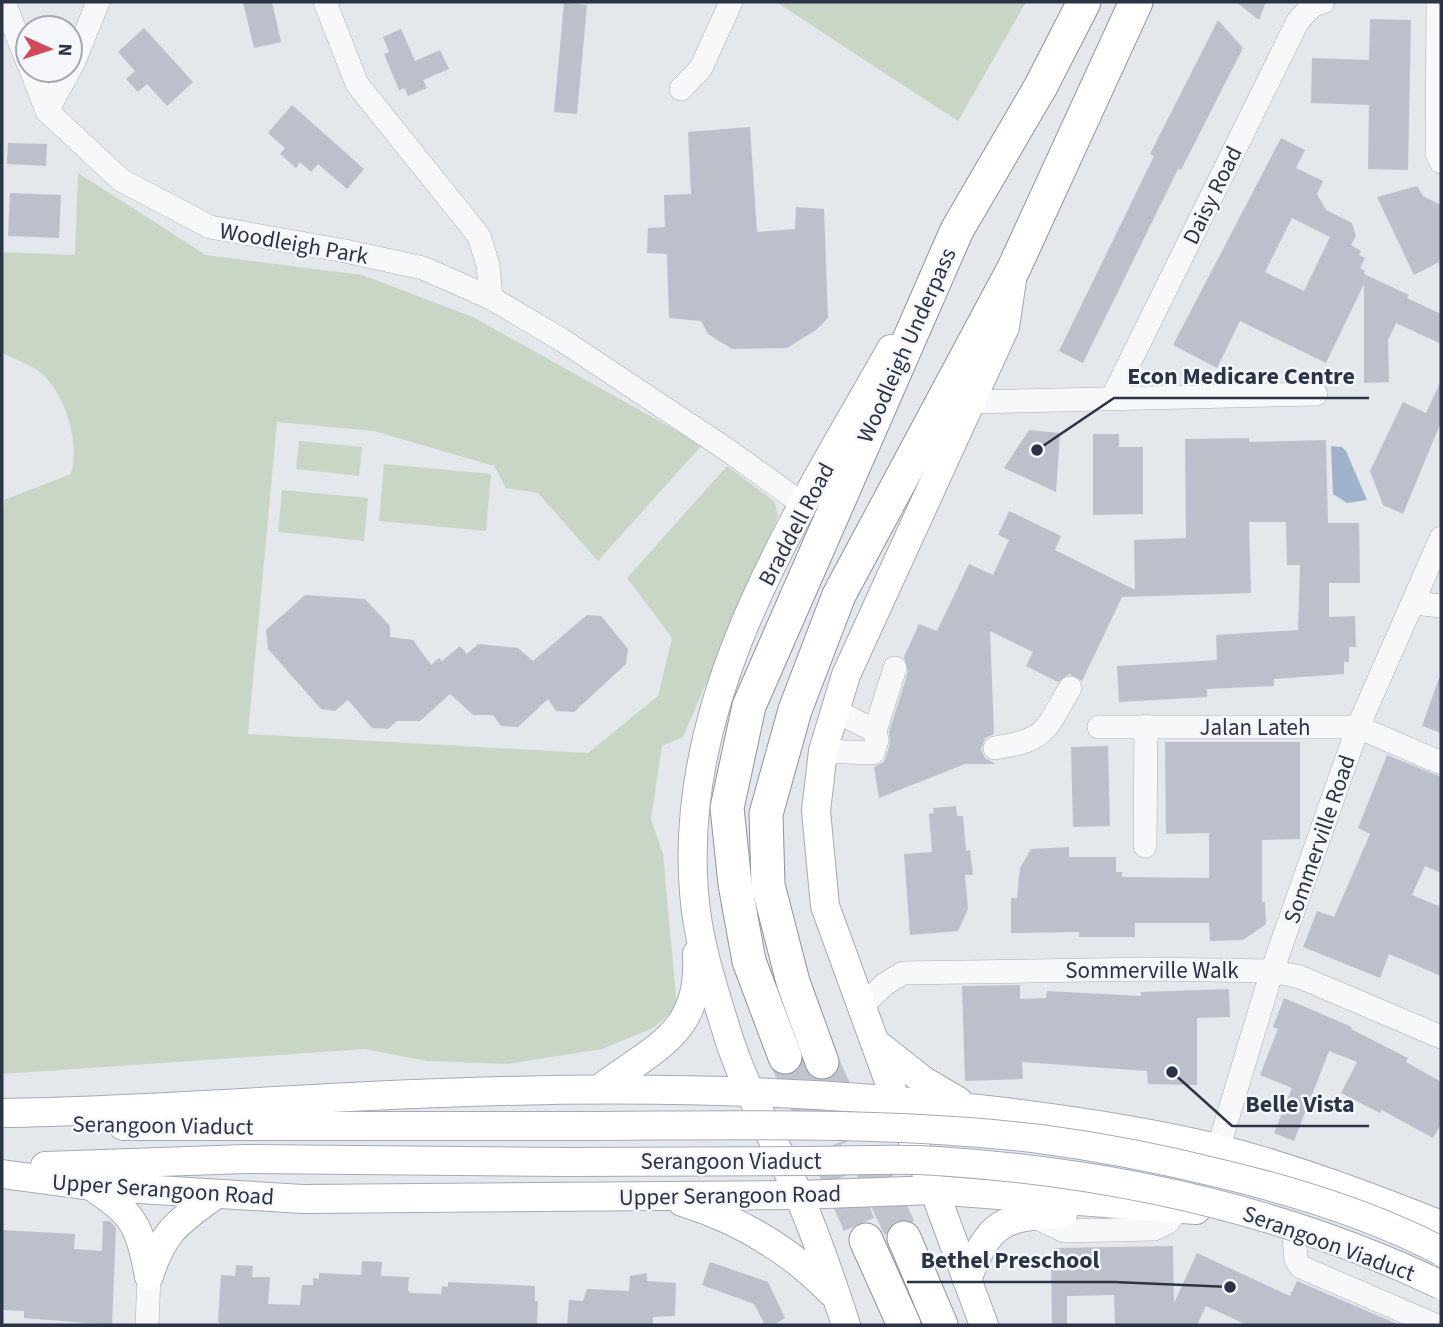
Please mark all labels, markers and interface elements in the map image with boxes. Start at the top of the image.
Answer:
north arrow [14,14,84,84]
text: N [51,43,78,57]
street label: Daisy Road [1174,140,1250,250]
street label: Woodleigh Park [217,214,371,273]
street label: Woodleigh Underpass [849,242,964,448]
callout: Econ Medicare Centre [1114,353,1369,398]
text: Econ Medicare Centre [1127,359,1355,394]
street label: Braddell Road [750,457,843,592]
street label: Jalan Lateh [1199,711,1311,744]
street label: Sommerville Road [1275,750,1364,928]
street label: Sommerville Walk [1065,954,1239,987]
callout: Belle Vista [1232,1081,1369,1126]
text: Belle Vista [1245,1087,1355,1122]
street label: Serangoon Viaduct [72,1107,254,1144]
street label: Serangoon Viaduct [640,1145,822,1178]
street label: Upper Serangoon Road [51,1165,275,1214]
street label: Upper Serangoon Road [619,1177,841,1214]
street label: Serangoon Viaduct [1238,1197,1420,1290]
callout: Bethel Preschool [907,1237,1114,1282]
text: Bethel Preschool [921,1243,1100,1278]

